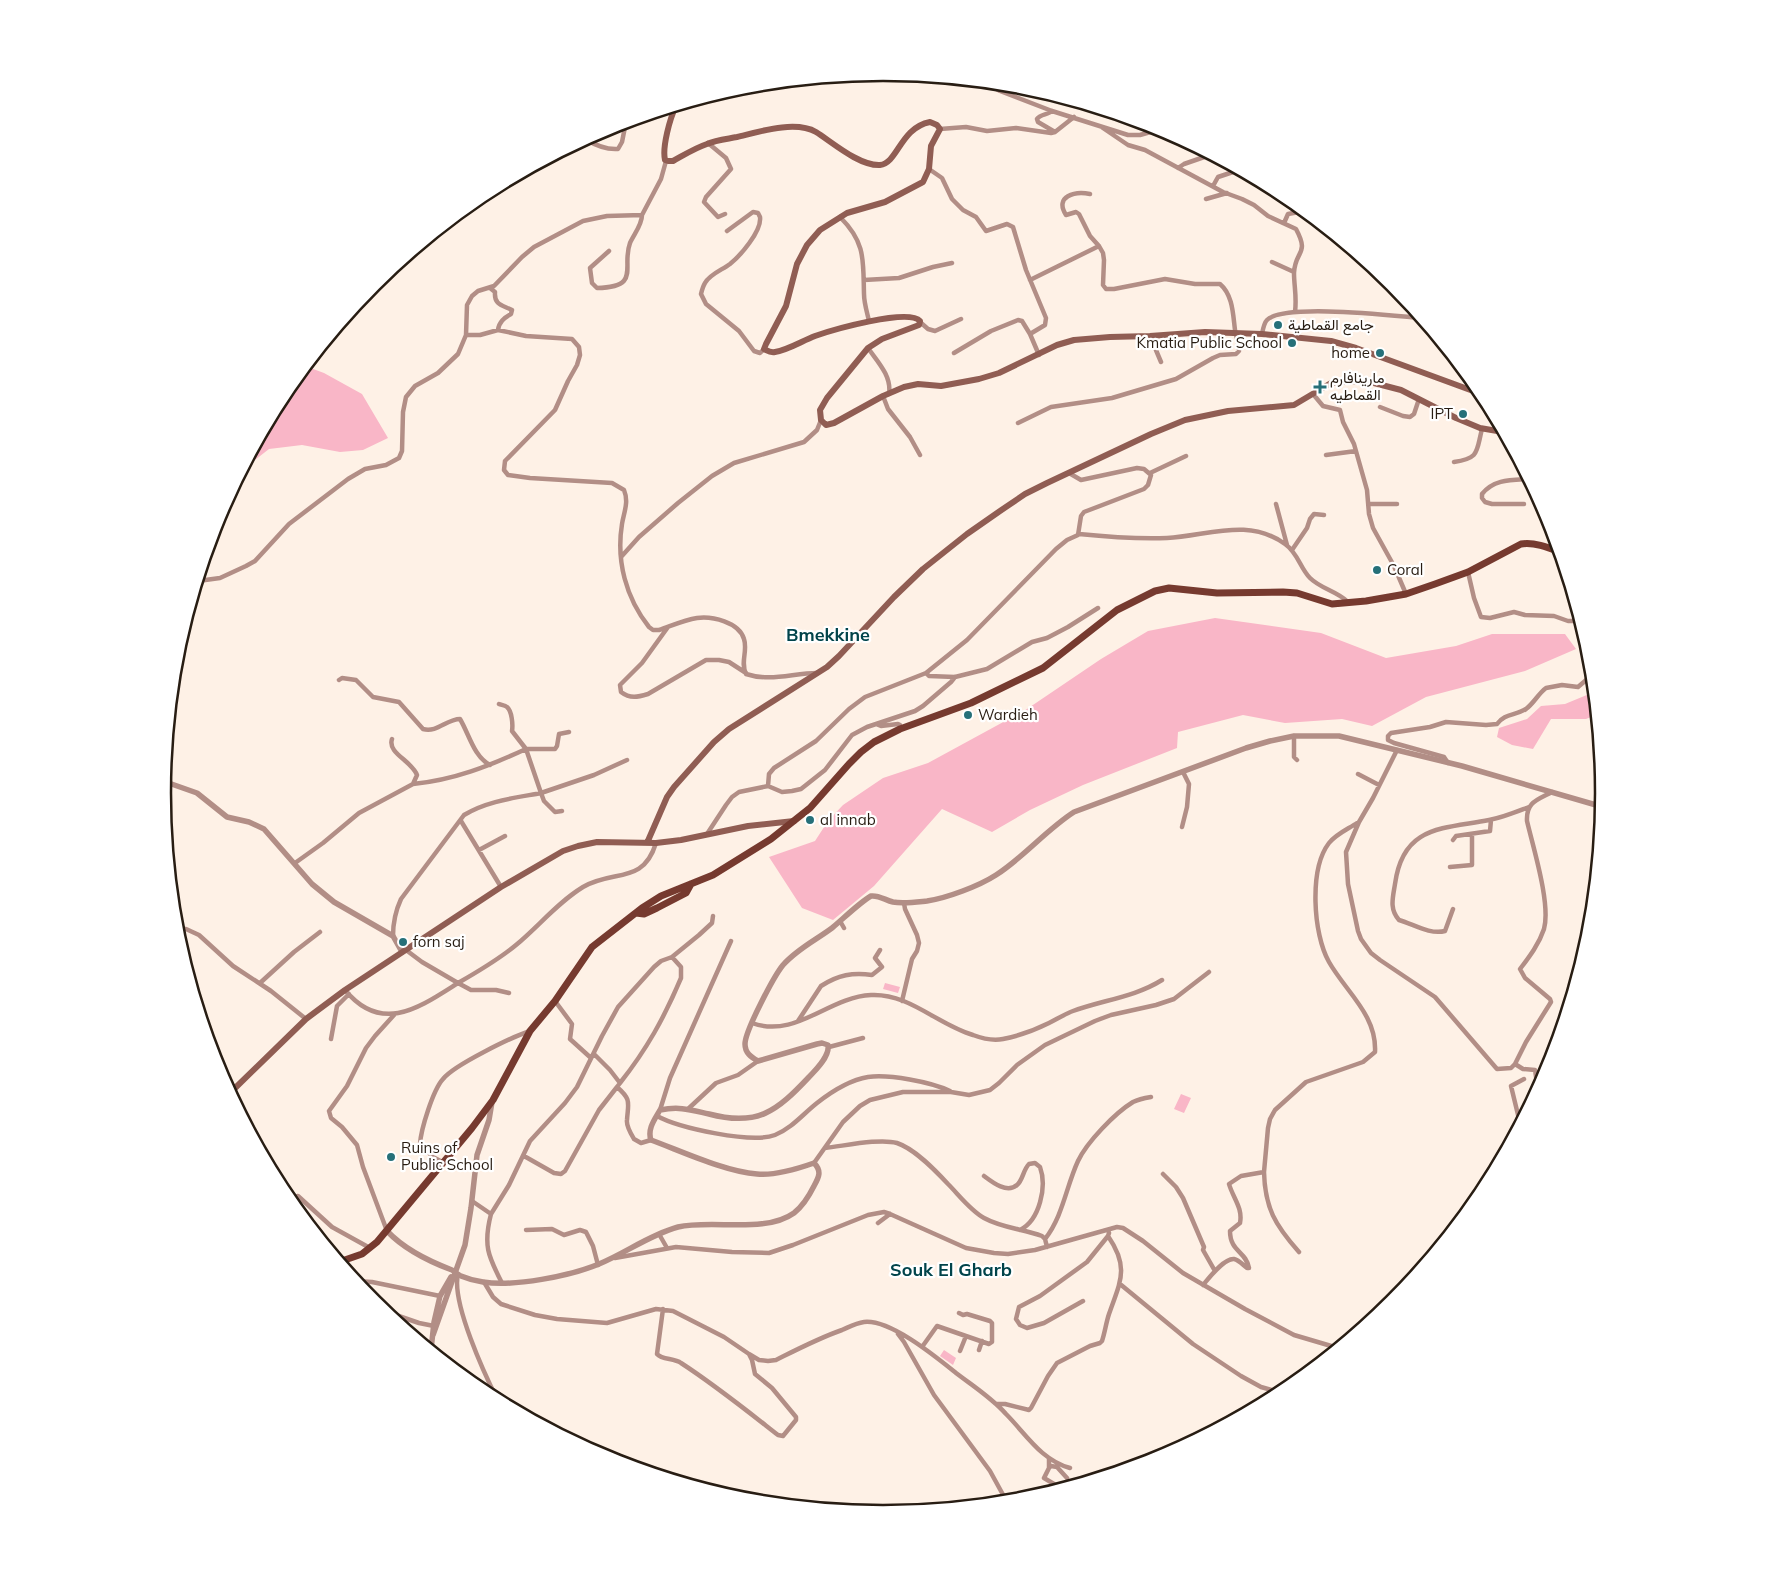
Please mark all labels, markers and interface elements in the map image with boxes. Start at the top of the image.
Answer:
place label: جامع القماطية [1288,315,1374,336]
marker: جامع القماطية [1272,319,1284,331]
place label: Kmatia Public School [1137,333,1282,352]
marker: Kmatia Public School [1286,337,1298,349]
place label: home [1331,343,1370,362]
marker: home [1374,347,1386,359]
place label: مارينافارم القماطيه [1330,368,1384,404]
marker: مارينافارم القماطيه [1314,381,1326,393]
place label: IPT [1431,404,1453,423]
marker: IPT [1457,408,1469,420]
place label: Coral [1387,560,1423,579]
marker: Coral [1371,564,1383,576]
district label: Bmekkine [786,623,870,646]
place label: Wardieh [978,705,1038,724]
marker: Wardieh [962,709,974,721]
place label: al innab [820,810,876,829]
marker: al innab [804,814,816,826]
place label: forn saj [413,932,465,951]
marker: forn saj [397,936,409,948]
place label: Ruins of Public School [401,1138,493,1174]
marker: Ruins of Public School [385,1151,397,1163]
district label: Souk El Gharb [890,1258,1012,1281]

